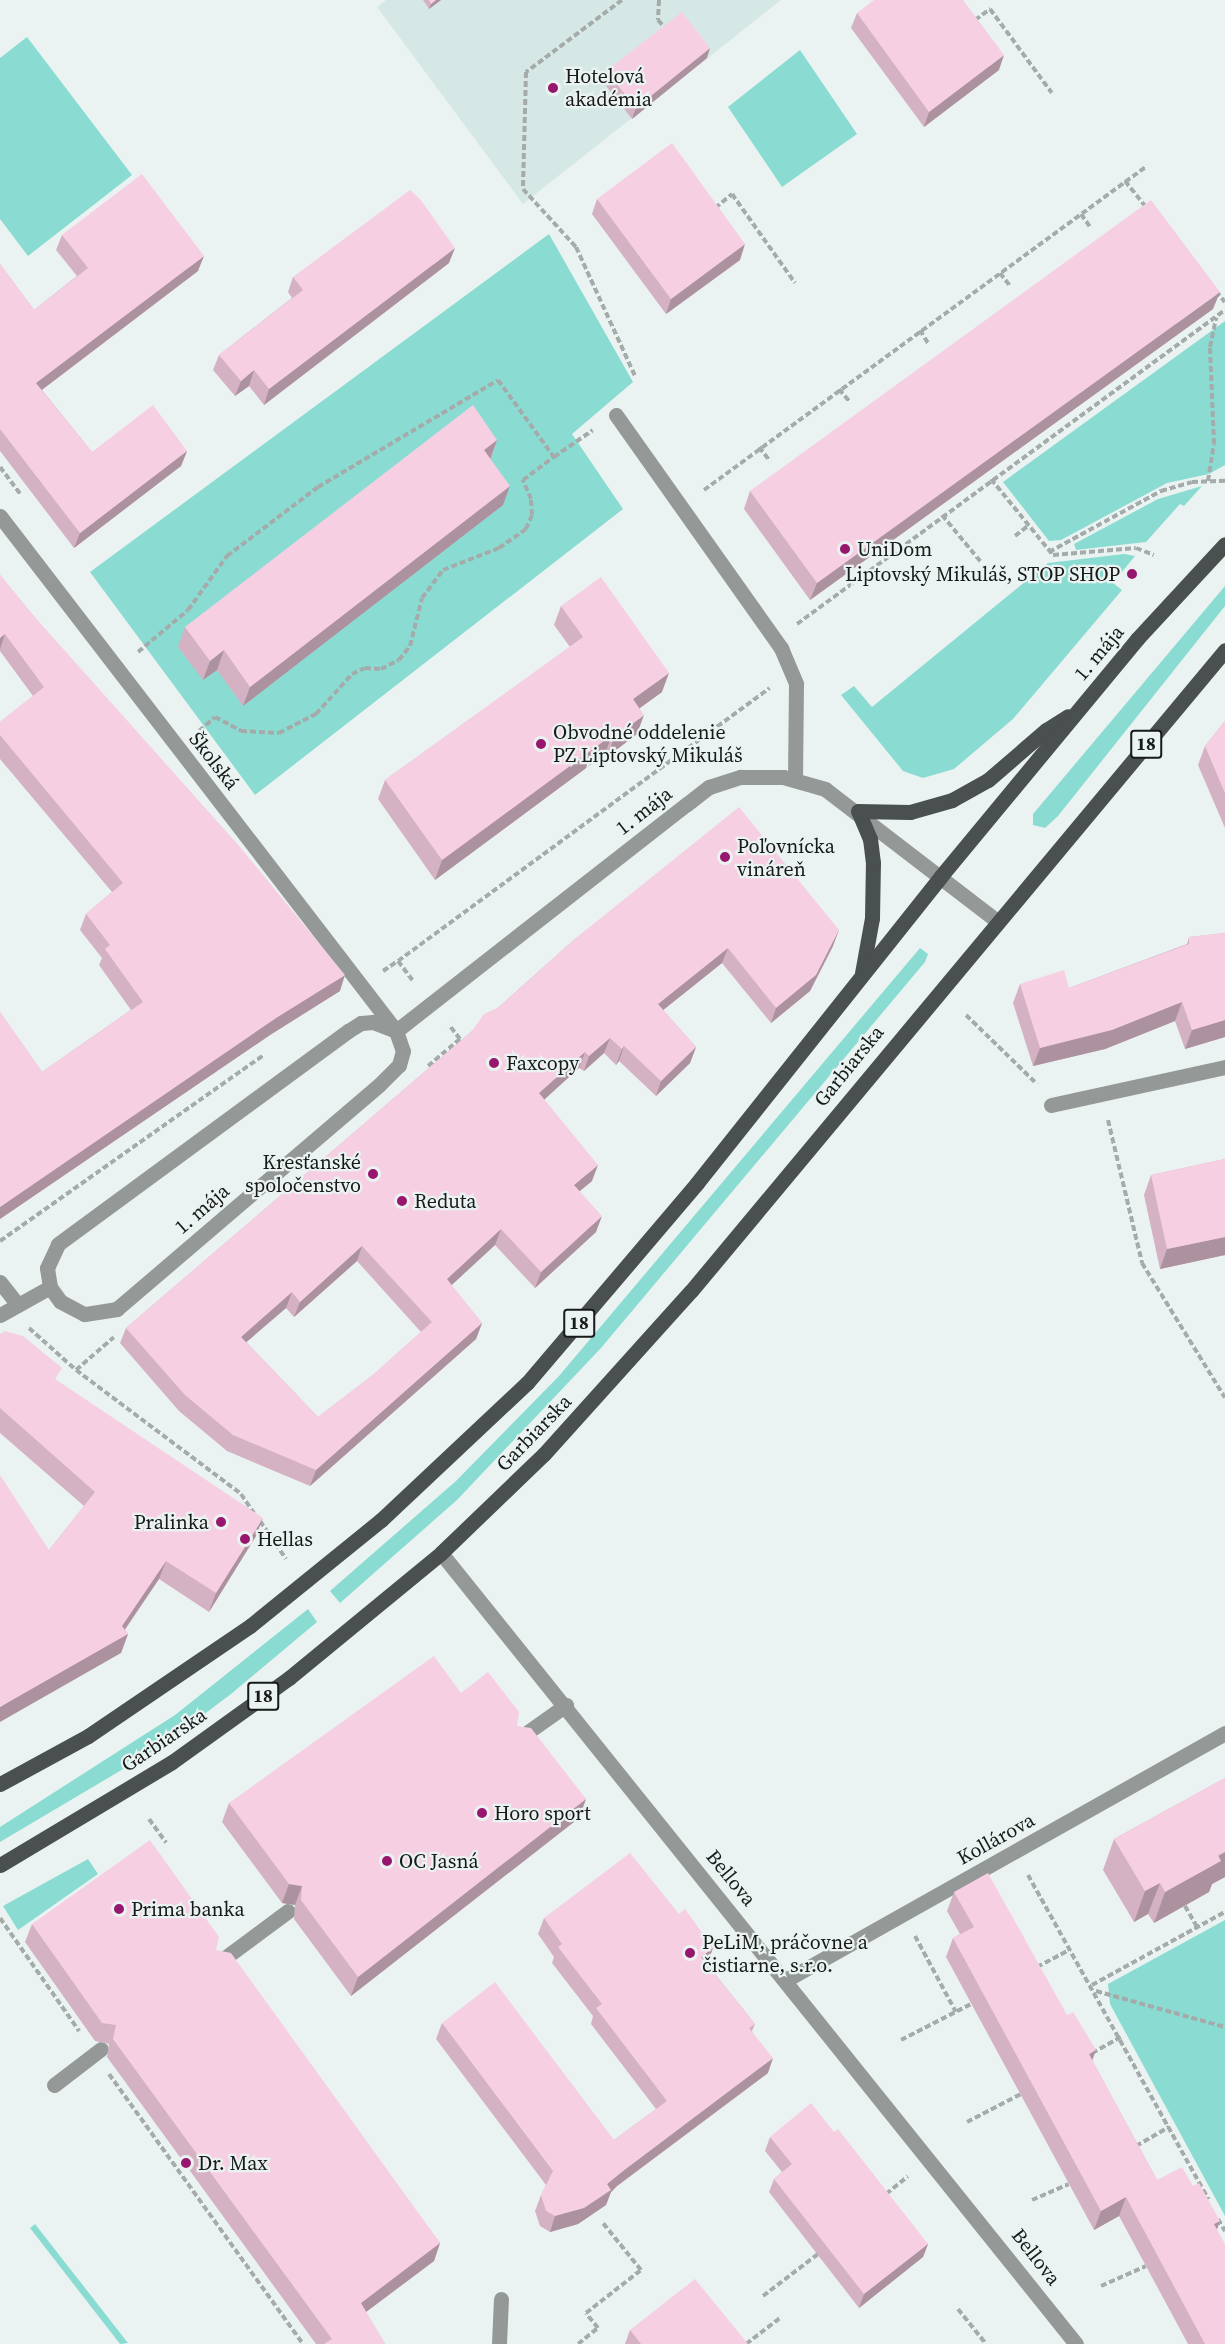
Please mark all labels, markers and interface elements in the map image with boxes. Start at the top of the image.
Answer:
place label: Hotelová akadémia [565,64,652,111]
marker: Hotelová akadémia [546,81,560,95]
place label: UniDom [857,537,932,561]
marker: UniDom [838,542,852,556]
place label: Liptovský Mikuláš, STOP SHOP [845,562,1120,586]
marker: Liptovský Mikuláš, STOP SHOP [1125,567,1139,581]
street label: 1. mája [1069,621,1129,685]
place label: Obvodné oddelenie PZ Liptovský Mikuláš [553,720,743,767]
street label: Školská [184,727,244,795]
road number: 18 [1130,729,1162,759]
marker: Obvodné oddelenie PZ Liptovský Mikuláš [534,737,548,751]
street label: 1. mája [611,782,677,840]
place label: Poľovnícka vináreň [737,834,835,881]
marker: Poľovnícka vináreň [718,850,732,864]
street label: Garbiarska [809,1021,889,1111]
place label: Faxcopy [506,1051,579,1075]
marker: Faxcopy [487,1056,501,1070]
place label: Kresťanské spoločenstvo [245,1150,361,1197]
marker: Kresťanské spoločenstvo [366,1167,380,1181]
street label: 1. mája [170,1179,234,1239]
place label: Reduta [414,1189,476,1213]
marker: Reduta [395,1194,409,1208]
road number: 18 [562,1308,596,1338]
street label: Garbiarska [492,1390,576,1476]
place label: Pralinka [134,1510,209,1534]
marker: Pralinka [214,1515,228,1529]
place label: Hellas [257,1527,313,1551]
marker: Hellas [238,1532,252,1546]
road number: 18 [246,1681,280,1711]
street label: Garbiarska [117,1703,211,1777]
place label: Horo sport [494,1801,591,1825]
marker: Horo sport [475,1806,489,1820]
street label: Kollárova [953,1808,1039,1870]
street label: Bellova [701,1845,761,1911]
place label: OC Jasná [399,1849,479,1873]
marker: OC Jasná [380,1854,394,1868]
place label: Prima banka [131,1897,245,1921]
marker: Prima banka [112,1902,126,1916]
place label: PeLiM, práčovne a čistiarne, s.r.o. [702,1930,868,1977]
marker: PeLiM, práčovne a čistiarne, s.r.o. [683,1946,697,1960]
place label: Dr. Max [198,2151,268,2175]
marker: Dr. Max [179,2156,193,2170]
street label: Bellova [1006,2224,1066,2290]

